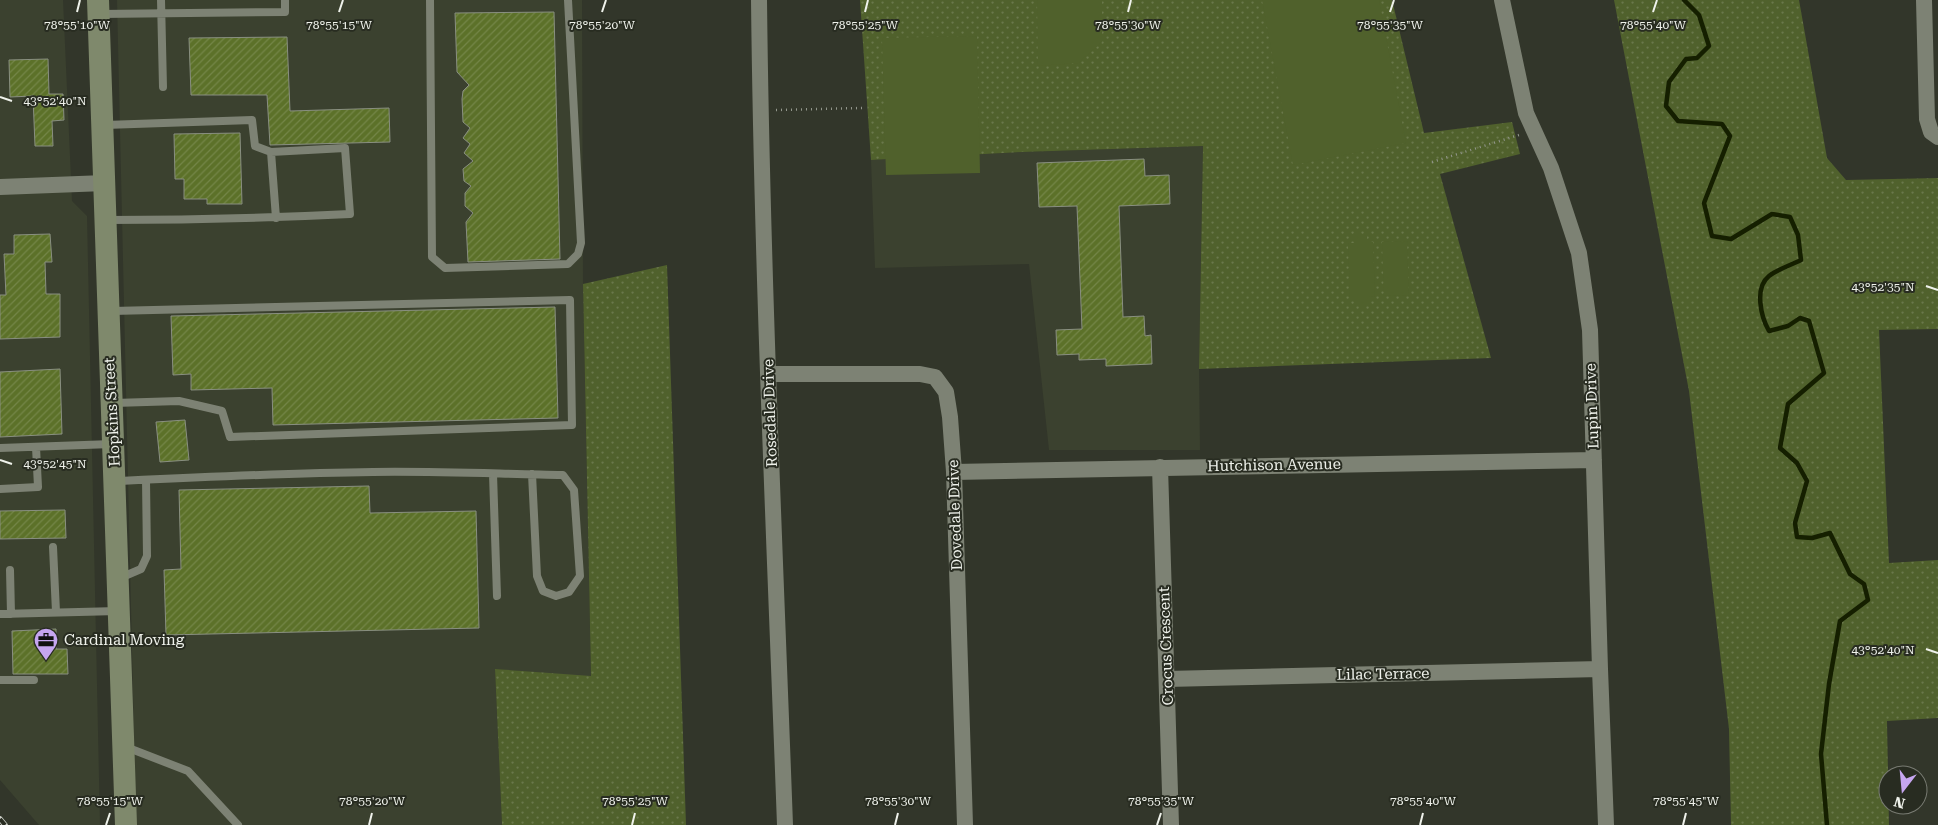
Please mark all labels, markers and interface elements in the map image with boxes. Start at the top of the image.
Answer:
text: 78°55'10"W [44,18,111,32]
text: 78°55'15"W [306,18,373,32]
text: 78°55'20"W [569,18,636,32]
text: 78°55'25"W [832,18,899,32]
text: 78°55'30"W [1095,18,1162,32]
text: 78°55'35"W [1357,18,1424,32]
text: 78°55'40"W [1620,18,1687,32]
text: 43°52'40"N [23,94,87,108]
text: 43°52'35"N [1851,280,1915,294]
street label: Hopkins Street [100,357,124,467]
street label: Rosedale Drive [759,359,781,467]
street label: Lupin Drive [1582,363,1602,449]
street label: Hutchison Avenue [1207,455,1341,475]
text: 43°52'45"N [23,457,87,471]
street label: Dovedale Drive [944,459,966,571]
street label: Crocus Crescent [1155,586,1177,706]
office icon: Cardinal Moving [33,627,59,661]
place label: Cardinal Moving [64,631,185,649]
text: 43°52'40"N [1851,643,1915,657]
street label: Lilac Terrace [1336,664,1430,684]
north arrow [1878,765,1928,815]
text: N [1892,793,1907,812]
text: 78°55'15"W [77,794,144,808]
text: 78°55'20"W [339,794,406,808]
text: 78°55'25"W [602,794,669,808]
text: 78°55'30"W [865,794,932,808]
text: 78°55'35"W [1128,794,1195,808]
text: 78°55'40"W [1390,794,1457,808]
text: 78°55'45"W [1653,794,1720,808]

